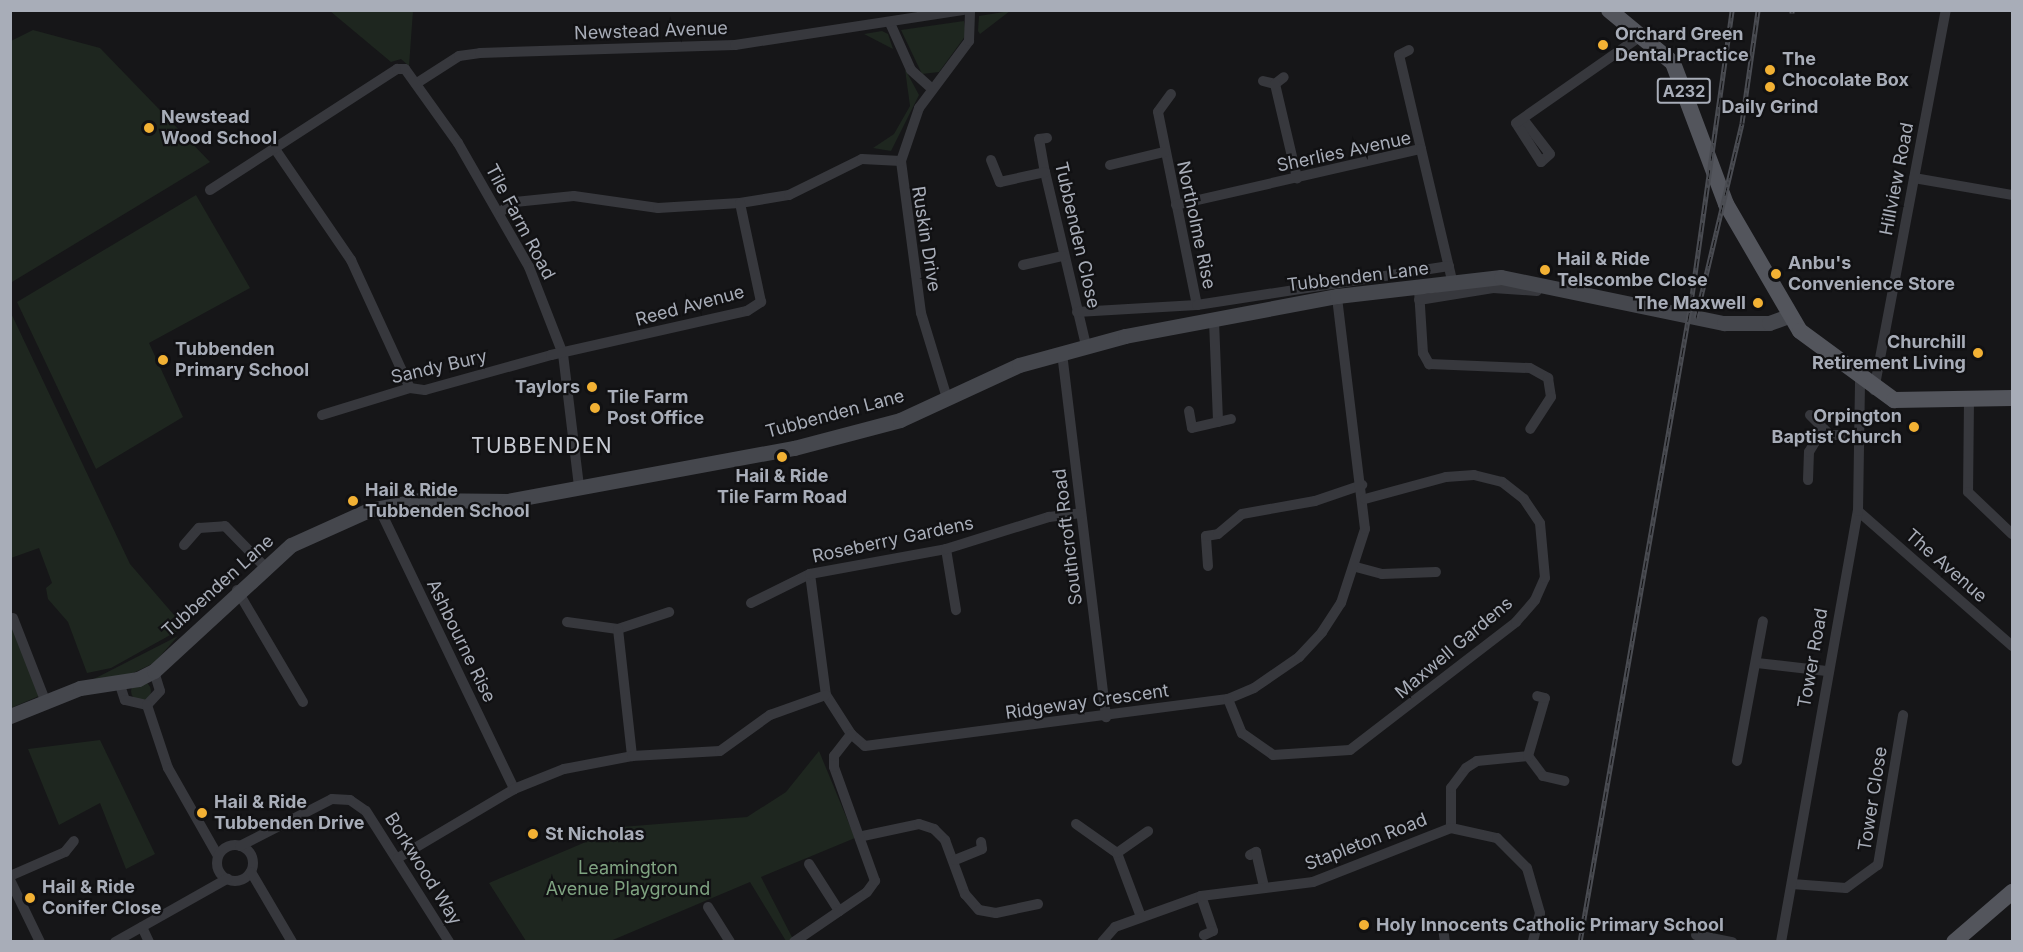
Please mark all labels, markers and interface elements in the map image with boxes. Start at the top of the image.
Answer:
street label: Newstead Avenue [574,18,728,44]
place label: Orchard Green Dental Practice [1615,24,1749,66]
marker: Orchard Green Dental Practice [1596,38,1610,52]
place label: The Chocolate Box [1782,49,1909,92]
marker: The Chocolate Box [1763,63,1777,77]
road number: A232 [1656,78,1712,104]
marker: Daily Grind [1763,80,1777,94]
place label: Daily Grind [1722,96,1818,118]
place label: Newstead Wood School [161,107,277,150]
marker: Newstead Wood School [142,121,156,135]
street label: Hillview Road [1875,121,1919,237]
street label: Sherlies Avenue [1275,127,1413,177]
street label: Northolme Rise [1172,159,1220,291]
street label: Tubbenden Close [1050,160,1104,310]
street label: Tile Farm Road [481,161,559,283]
street label: Ruskin Drive [907,185,945,293]
place label: Hail & Ride Telscombe Close [1557,249,1708,292]
place label: Anbu's Convenience Store [1788,253,1955,296]
street label: Tubbenden Lane [1286,258,1430,296]
marker: Hail & Ride Telscombe Close [1538,263,1552,277]
marker: Anbu's Convenience Store [1769,267,1783,281]
street label: Reed Avenue [633,281,747,331]
place label: The Maxwell [1635,292,1746,314]
marker: The Maxwell [1751,296,1765,310]
place label: Churchill Retirement Living [1812,332,1966,374]
place label: Tubbenden Primary School [175,339,309,382]
street label: Sandy Bury [389,345,489,389]
marker: Churchill Retirement Living [1971,346,1985,360]
marker: Tubbenden Primary School [156,353,170,367]
place label: Taylors [515,376,580,398]
marker: Taylors [585,380,599,394]
street label: Tubbenden Lane [763,385,907,443]
place label: Tile Farm Post Office [607,387,704,430]
marker: Tile Farm Post Office [588,401,602,415]
place label: Orpington Baptist Church [1771,406,1902,448]
marker: Orpington Baptist Church [1907,420,1921,434]
district label: TUBBENDEN [471,433,613,459]
marker: Hail & Ride Tile Farm Road [775,450,789,464]
place label: Hail & Ride Tile Farm Road [717,466,847,508]
street label: Southcroft Road [1049,467,1087,607]
place label: Hail & Ride Tubbenden School [365,480,530,522]
marker: Hail & Ride Tubbenden School [346,494,360,508]
street label: Roseberry Gardens [810,512,976,568]
street label: The Avenue [1901,525,1991,607]
street label: Tubbenden Lane [158,530,278,642]
street label: Ashbourne Rise [422,576,500,706]
street label: Maxwell Gardens [1391,593,1517,703]
street label: Tower Road [1794,606,1832,710]
street label: Ridgeway Crescent [1004,680,1170,724]
street label: Tower Close [1854,745,1892,853]
place label: Hail & Ride Tubbenden Drive [214,792,365,834]
marker: Hail & Ride Tubbenden Drive [195,806,209,820]
street label: Borkwood Way [380,809,466,929]
street label: Stapleton Road [1302,809,1430,875]
place label: St Nicholas [545,823,644,845]
marker: St Nicholas [526,827,540,841]
park label: Leamington Avenue Playground [546,858,710,900]
place label: Hail & Ride Conifer Close [42,877,162,920]
marker: Hail & Ride Conifer Close [23,891,37,905]
place label: Holy Innocents Catholic Primary School [1376,914,1724,936]
marker: Holy Innocents Catholic Primary School [1357,918,1371,932]

